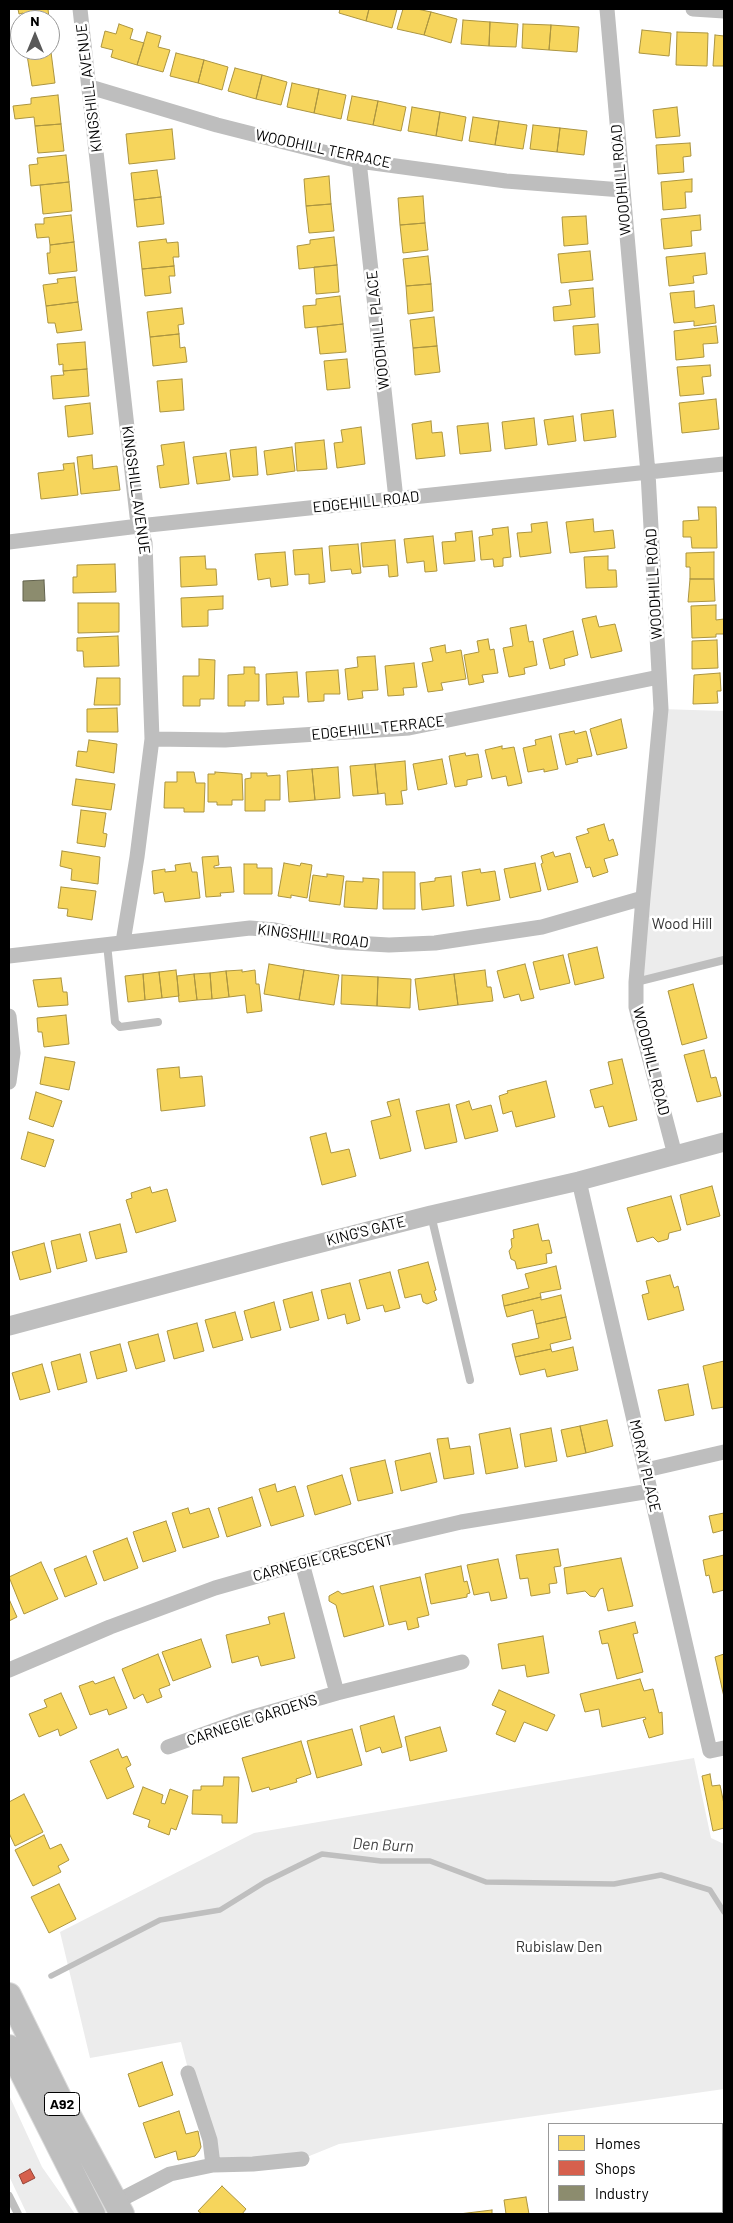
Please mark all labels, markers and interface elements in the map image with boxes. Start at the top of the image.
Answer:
north arrow [10,10,60,60]
text: N [30,12,40,29]
street label: KINGSHILL AVENUE [72,22,106,154]
street label: WOODHILL ROAD [607,124,635,236]
street label: WOODHILL TERRACE [254,126,392,172]
street label: WOODHILL PLACE [363,270,393,390]
street label: KINGSHILL AVENUE [118,424,154,556]
street label: EDGEHILL ROAD [312,487,420,517]
street label: WOODHILL ROAD [642,528,666,640]
street label: EDGEHILL TERRACE [310,712,446,744]
park label: Wood Hill [652,915,712,933]
street label: KINGSHILL ROAD [256,920,370,952]
street label: WOODHILL ROAD [629,1005,673,1117]
street label: KING'S GATE [325,1212,407,1250]
street label: MORAY PLACE [626,1418,664,1514]
street label: CARNEGIE CRESCENT [251,1531,395,1585]
street label: CARNEGIE GARDENS [184,1690,320,1750]
water label: Den Burn [352,1834,414,1856]
park label: Rubislaw Den [516,1938,602,1956]
road number: A92 [44,2092,80,2116]
legend [548,2123,723,2213]
text: Homes [595,2134,640,2152]
text: Shops [595,2159,635,2177]
text: Industry [595,2184,649,2202]

